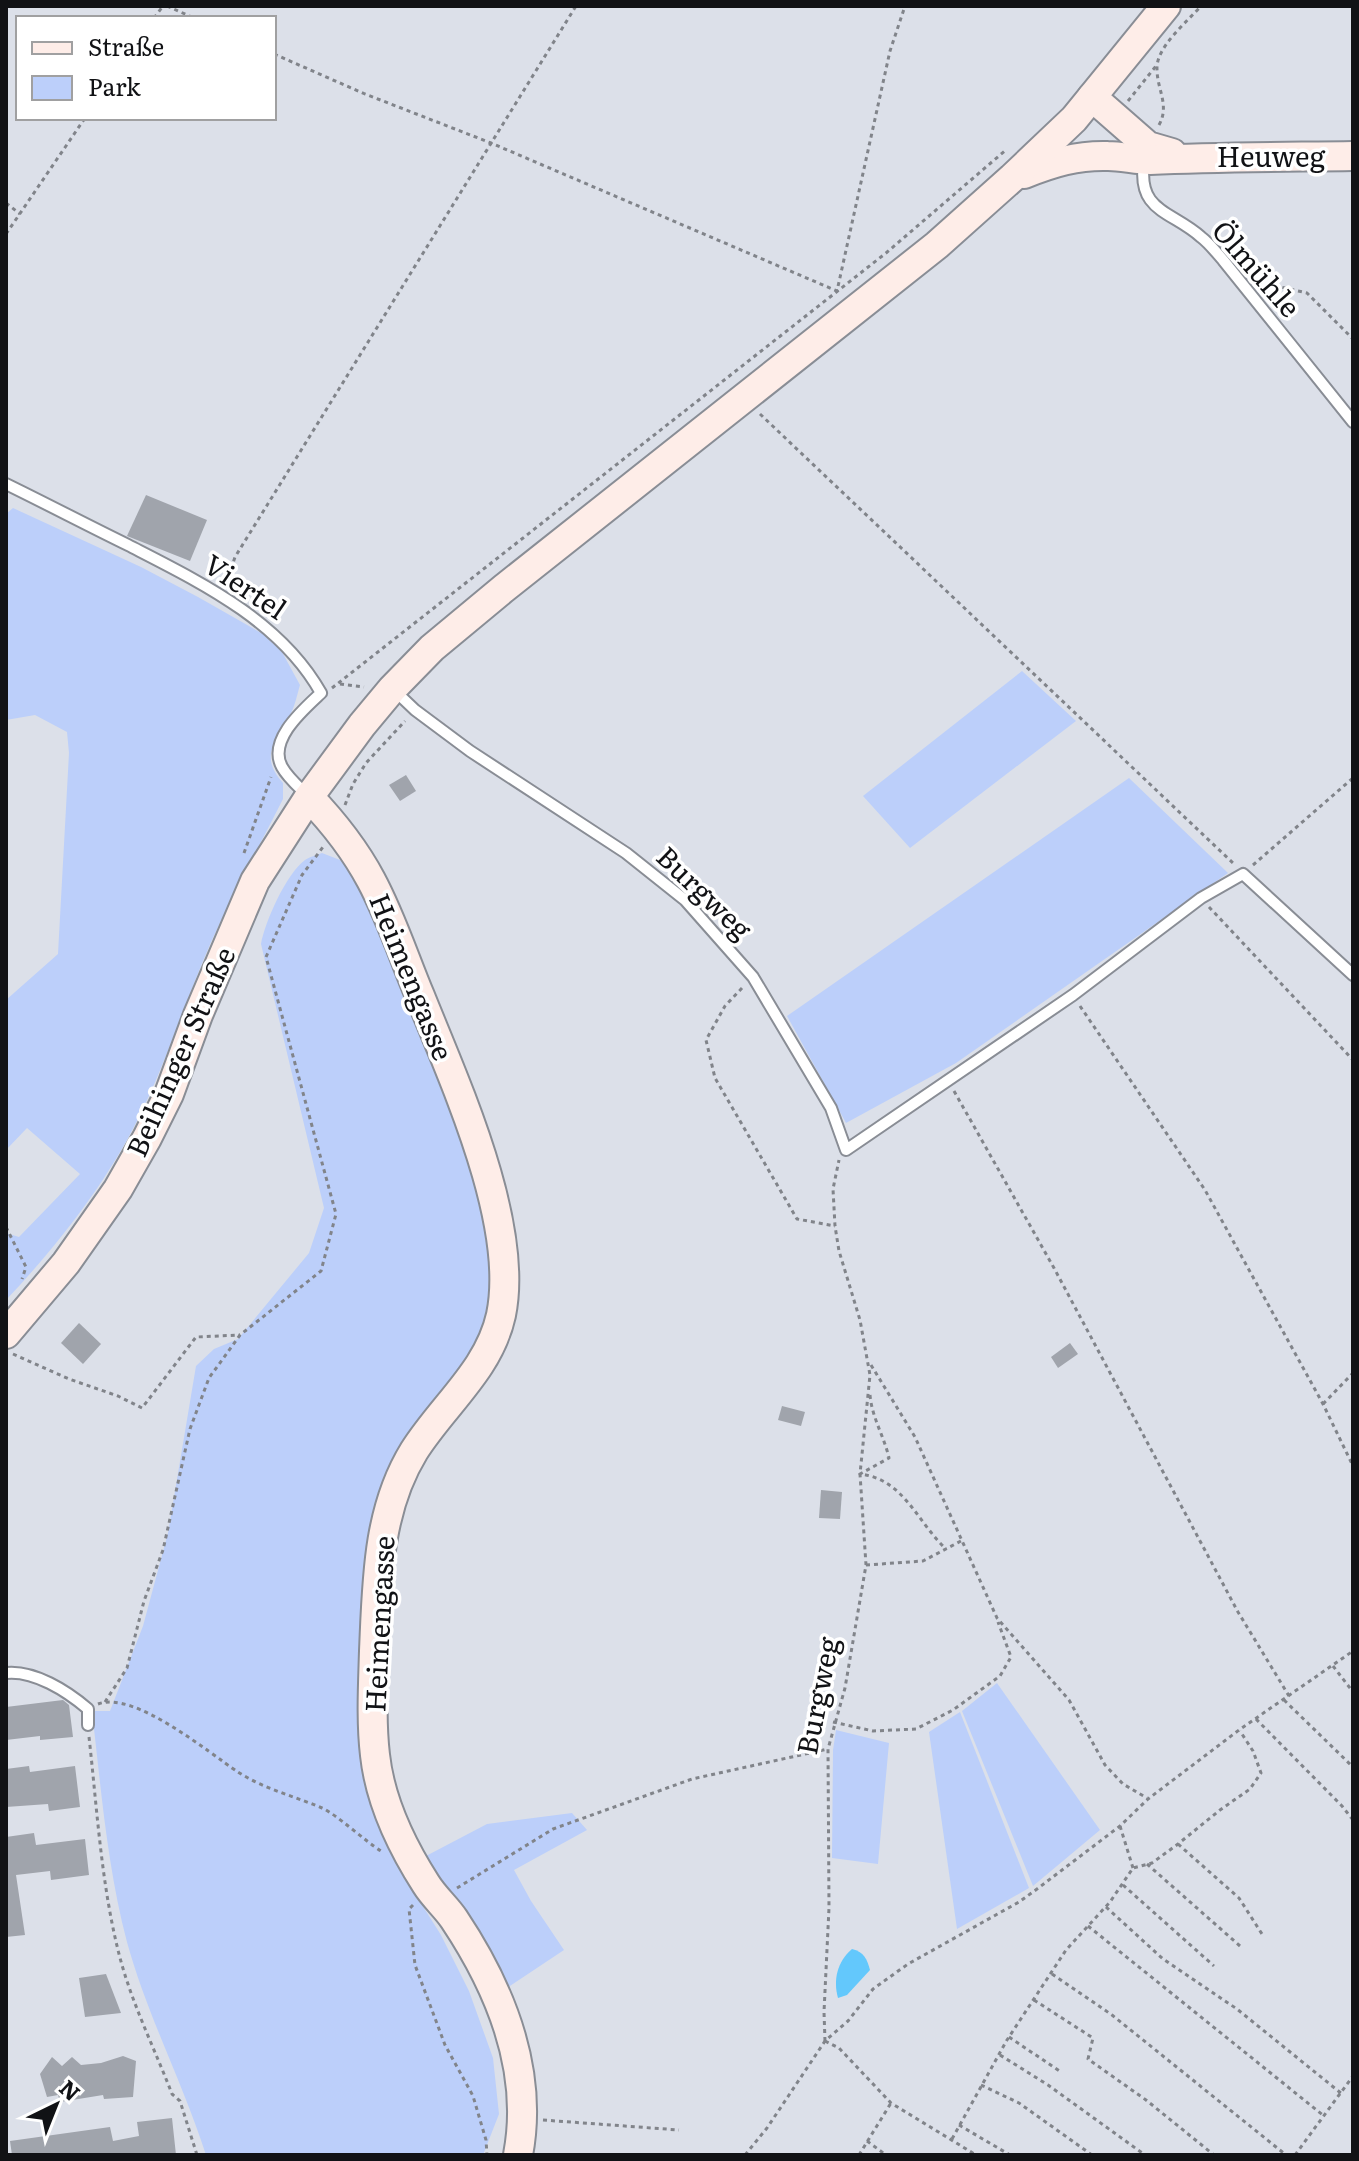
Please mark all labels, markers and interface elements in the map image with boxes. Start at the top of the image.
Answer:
legend [16,16,276,120]
text: Straße [88,28,164,63]
text: Park [88,68,141,103]
street label: Heuweg [1217,134,1326,176]
street label: Ölmühle [1203,210,1312,325]
street label: Viertel [196,542,296,628]
street label: Burgweg [648,835,763,948]
street label: Heimengasse [360,886,465,1066]
street label: Beihinger Straße [114,939,244,1163]
street label: Heimengasse [352,1534,404,1713]
street label: Burgweg [784,1633,848,1758]
north arrow [16,2065,96,2145]
text: N [53,2071,89,2108]

